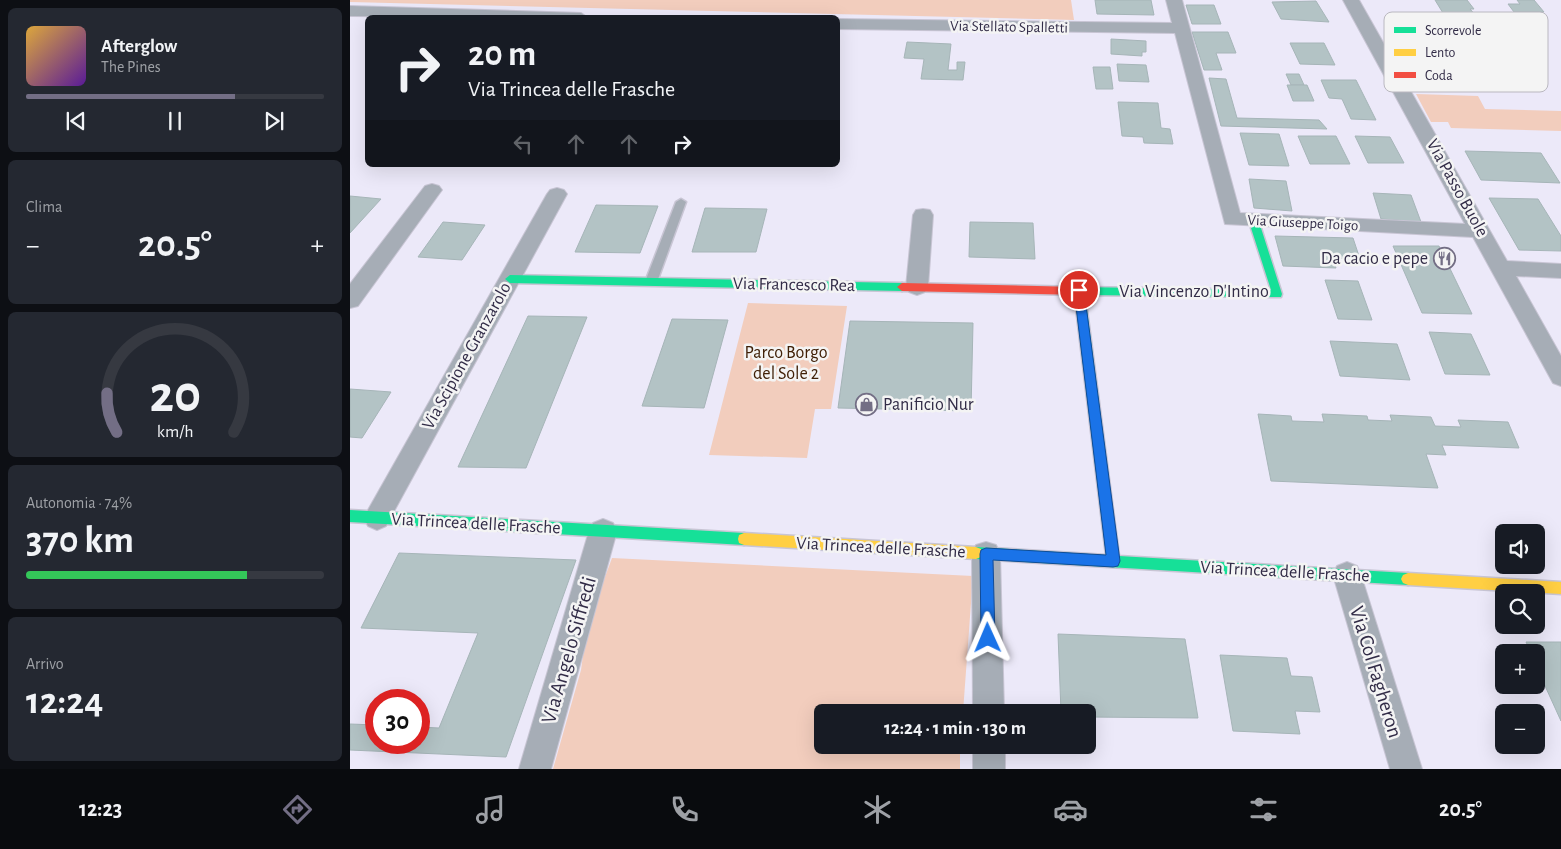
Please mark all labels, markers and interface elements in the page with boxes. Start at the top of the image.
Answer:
legend [1384,12,1548,92]
street label: Via Stellato Spalletti [950,18,1068,36]
text: Scorrevole [1425,24,1481,38]
icon: right [385,35,450,100]
text: Afterglow [101,37,177,56]
text: 20 m [468,37,536,72]
text: Lento [1425,46,1456,60]
text: The Pines [101,59,161,75]
text: Coda [1425,69,1453,83]
text: Via Trincea delle Frasche [468,78,675,100]
icon: previous [62,107,90,135]
icon: pause [161,107,189,135]
icon: next [260,107,288,135]
icon: left [509,130,537,158]
icon: ahead [562,130,590,158]
icon: ahead [615,130,643,158]
icon: right [668,130,696,158]
street label: Via Passo Buole [1423,136,1491,240]
text: Clima [26,199,62,215]
street label: Via Giuseppe Toigo [1247,213,1359,233]
text: 20.5° [138,226,212,264]
text: − [26,232,39,260]
text: + [311,232,324,260]
restaurant icon: Da cacio e pepe [1432,247,1456,271]
place label: Da cacio e pepe [1321,250,1428,268]
pin [1058,269,1100,311]
street label: Via Francesco Rea [733,275,855,295]
icon: arrive [1065,276,1093,304]
street label: Via Scipione Granzarolo [419,279,515,432]
street label: Via Vincenzo D'Intino [1119,283,1269,301]
park label: Parco Borgo del Sole 2 [744,344,828,383]
text: 20 [149,369,201,421]
shop icon: Panificio Nur [855,393,879,417]
place label: Panificio Nur [883,396,974,414]
text: km/h [157,423,193,441]
text: Autonomia · 74% [26,495,132,511]
street label: Via Trincea delle Frasche [391,511,561,537]
text: 370 km [26,522,134,560]
map controls [1495,524,1545,754]
button: sound [1495,524,1545,574]
street label: Via Trincea delle Frasche [796,535,966,561]
street label: Via Trincea delle Frasche [1200,559,1370,585]
street label: Via Angelo Siffredi [538,574,600,726]
button: search [1495,584,1545,634]
street label: Via Col Fagheron [1346,604,1406,740]
position arrow [961,611,1013,663]
button: + [1495,644,1545,694]
text: Arrivo [26,656,64,672]
text: 12:24 [26,683,103,721]
speed limit sign: 30 [365,689,430,754]
button: − [1495,704,1545,754]
text: 12:24 · 1 min · 130 m [884,719,1026,738]
icon: directions [280,792,315,827]
icon: music [473,792,508,827]
icon: phone [667,792,702,827]
icon: climate [860,792,895,827]
icon: car [1053,792,1088,827]
icon: filters [1246,792,1281,827]
text: 12:23 [79,798,122,820]
text: 20.5° [1439,798,1482,820]

